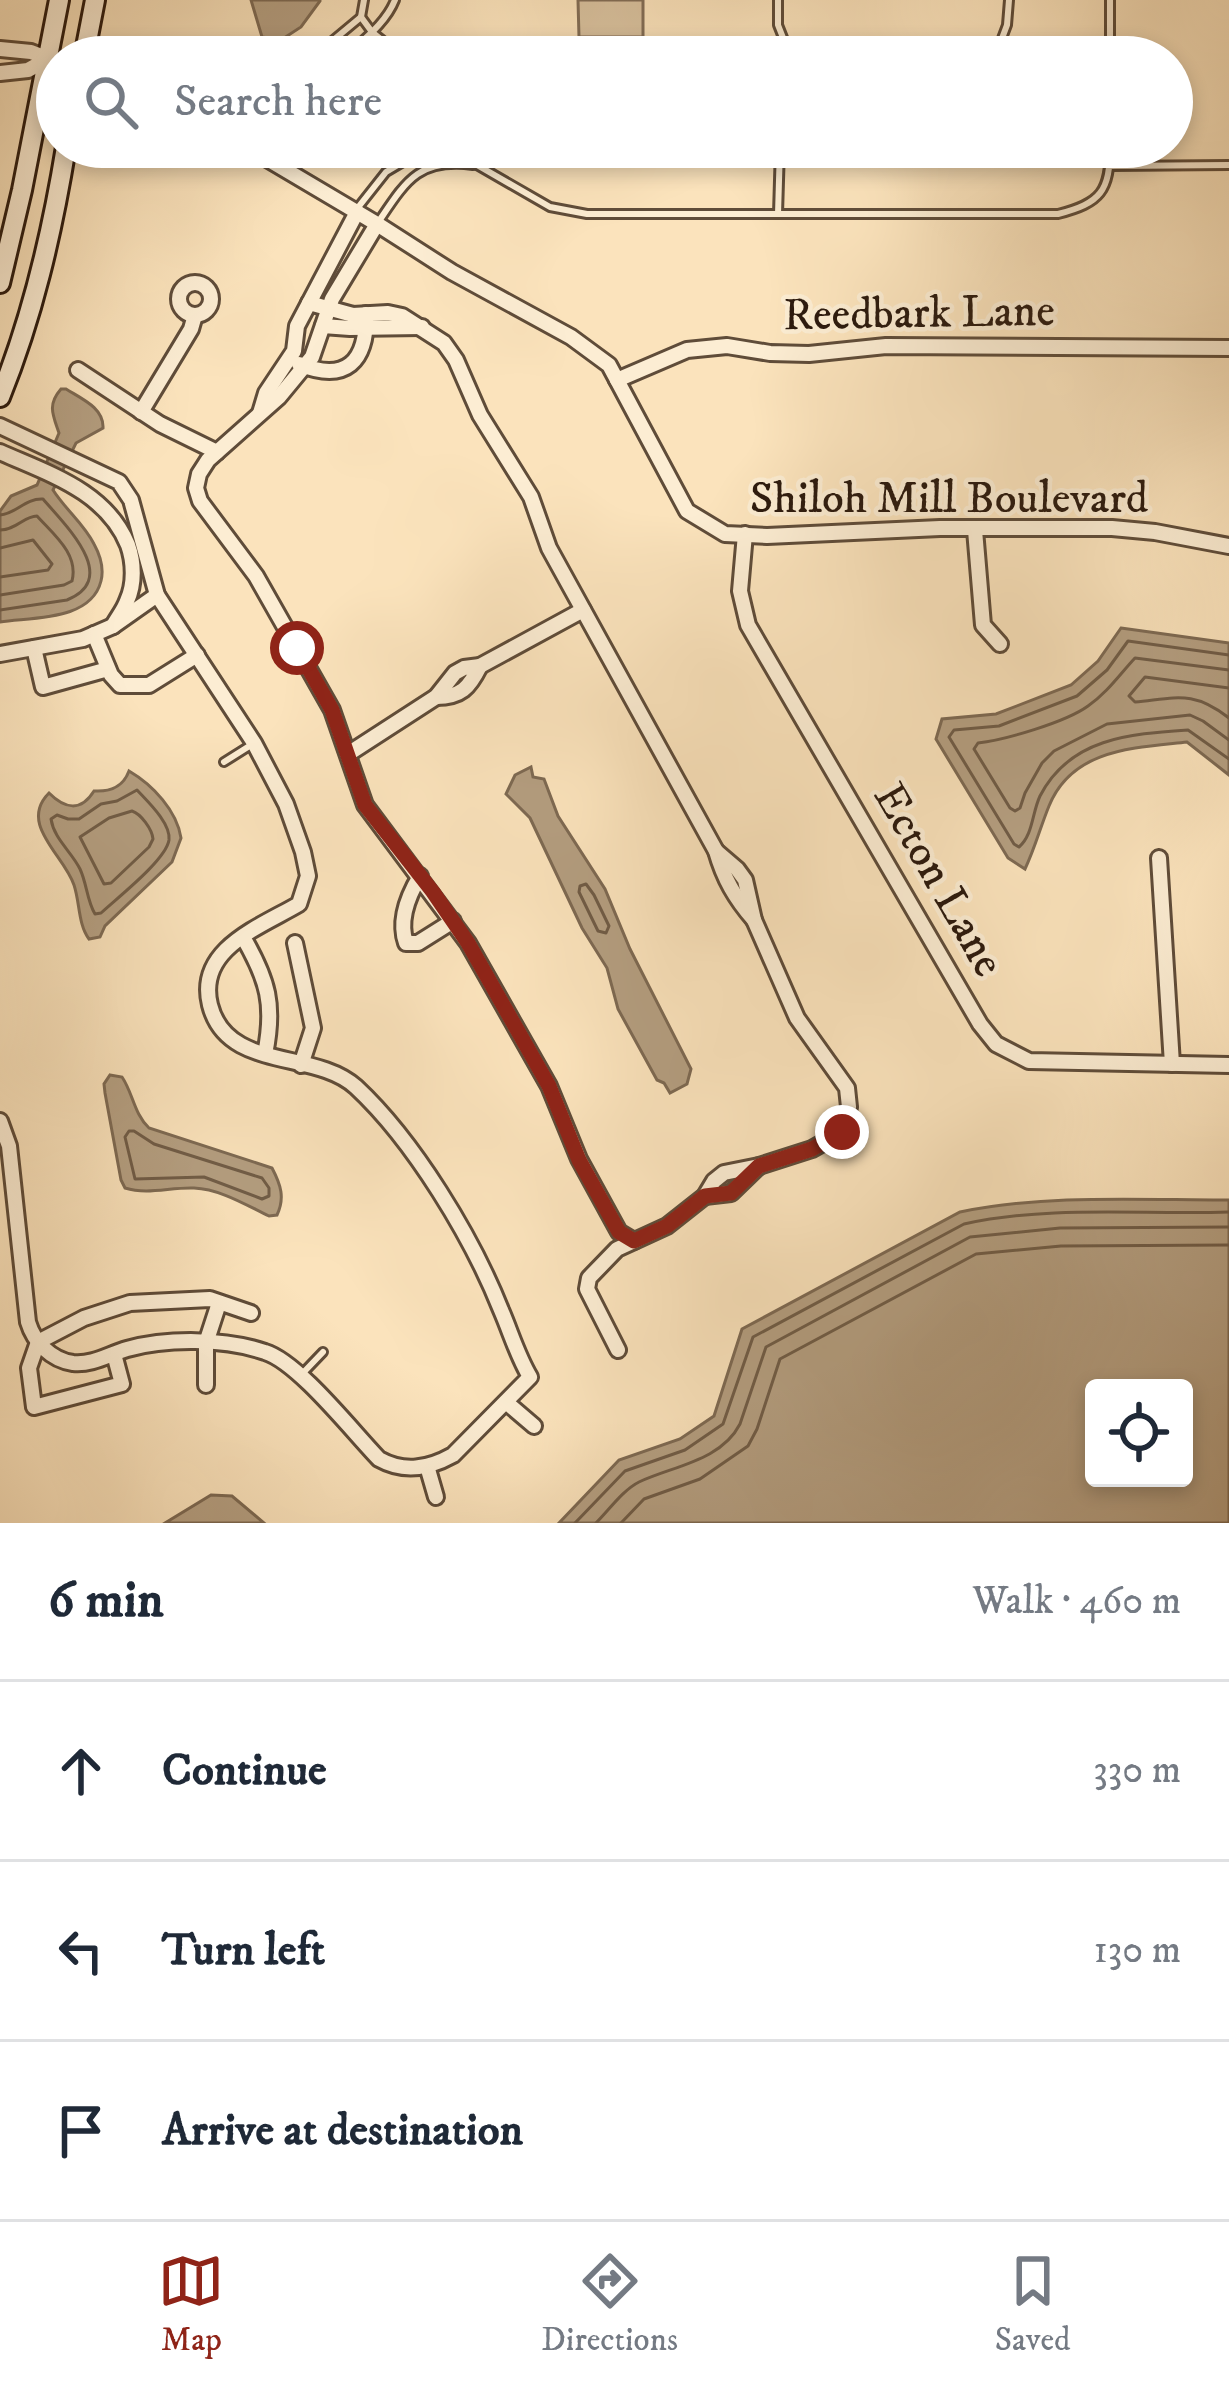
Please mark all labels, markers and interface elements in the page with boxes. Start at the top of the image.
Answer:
search box [36,36,1193,168]
icon: search [78,69,144,135]
text: Search here [174,74,382,130]
street label: Reedbark Lane [783,284,1055,344]
street label: Shiloh Mill Boulevard [750,471,1149,527]
route start [270,621,324,675]
street label: Ecton Lane [860,773,1016,987]
route end [815,1105,869,1159]
map controls [1085,1379,1193,1487]
button: locate [1085,1379,1193,1487]
text: 6 min [48,1569,164,1633]
text: Walk · 460 m [972,1577,1181,1626]
icon: ahead [48,1738,114,1804]
text: Continue [162,1743,327,1799]
text: 330 m [1093,1746,1181,1795]
icon: left [48,1918,114,1984]
text: Turn left [162,1923,325,1979]
text: 130 m [1093,1926,1181,1975]
icon: arrive [48,2098,114,2164]
text: Arrive at destination [162,2103,523,2159]
tab: Map [158,2248,224,2361]
tab: Directions [541,2248,678,2361]
tab: Saved [995,2248,1071,2361]

